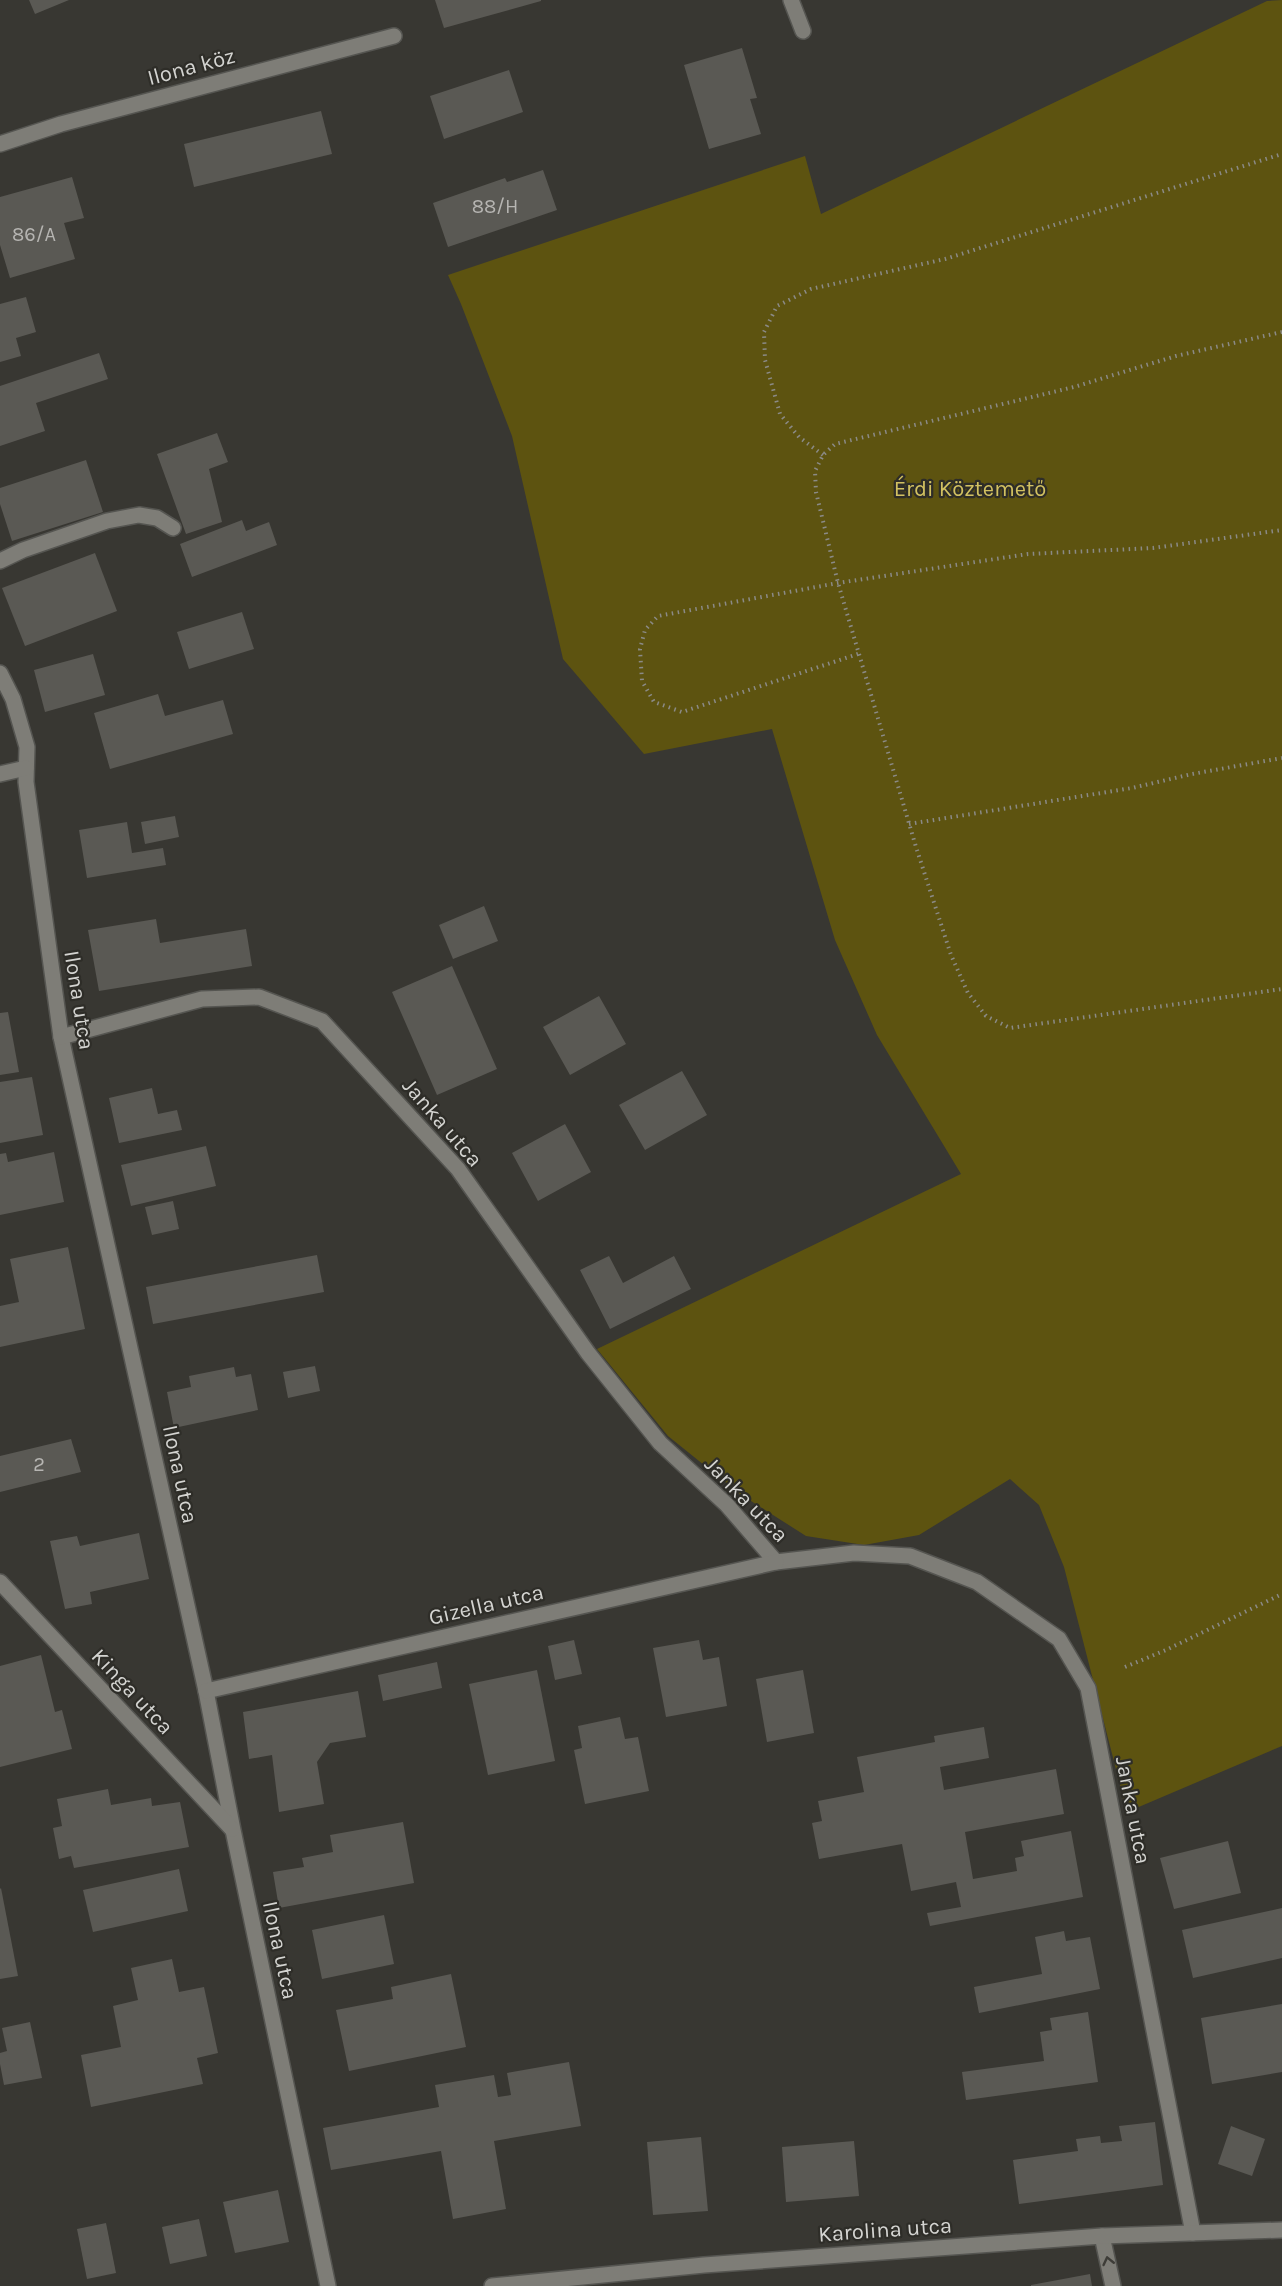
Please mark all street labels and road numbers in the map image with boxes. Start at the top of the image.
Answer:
street label: Ilona köz [145,43,238,91]
street label: Ilona utca [58,949,100,1052]
street label: Janka utca [397,1073,488,1172]
street label: Ilona utca [157,1423,203,1526]
street label: Janka utca [699,1451,794,1548]
street label: Gizella utca [426,1579,546,1631]
street label: Kinga utca [86,1643,179,1740]
street label: Janka utca [1110,1754,1156,1866]
street label: Ilona utca [257,1899,303,2002]
street label: Karolina utca [817,2212,953,2248]

